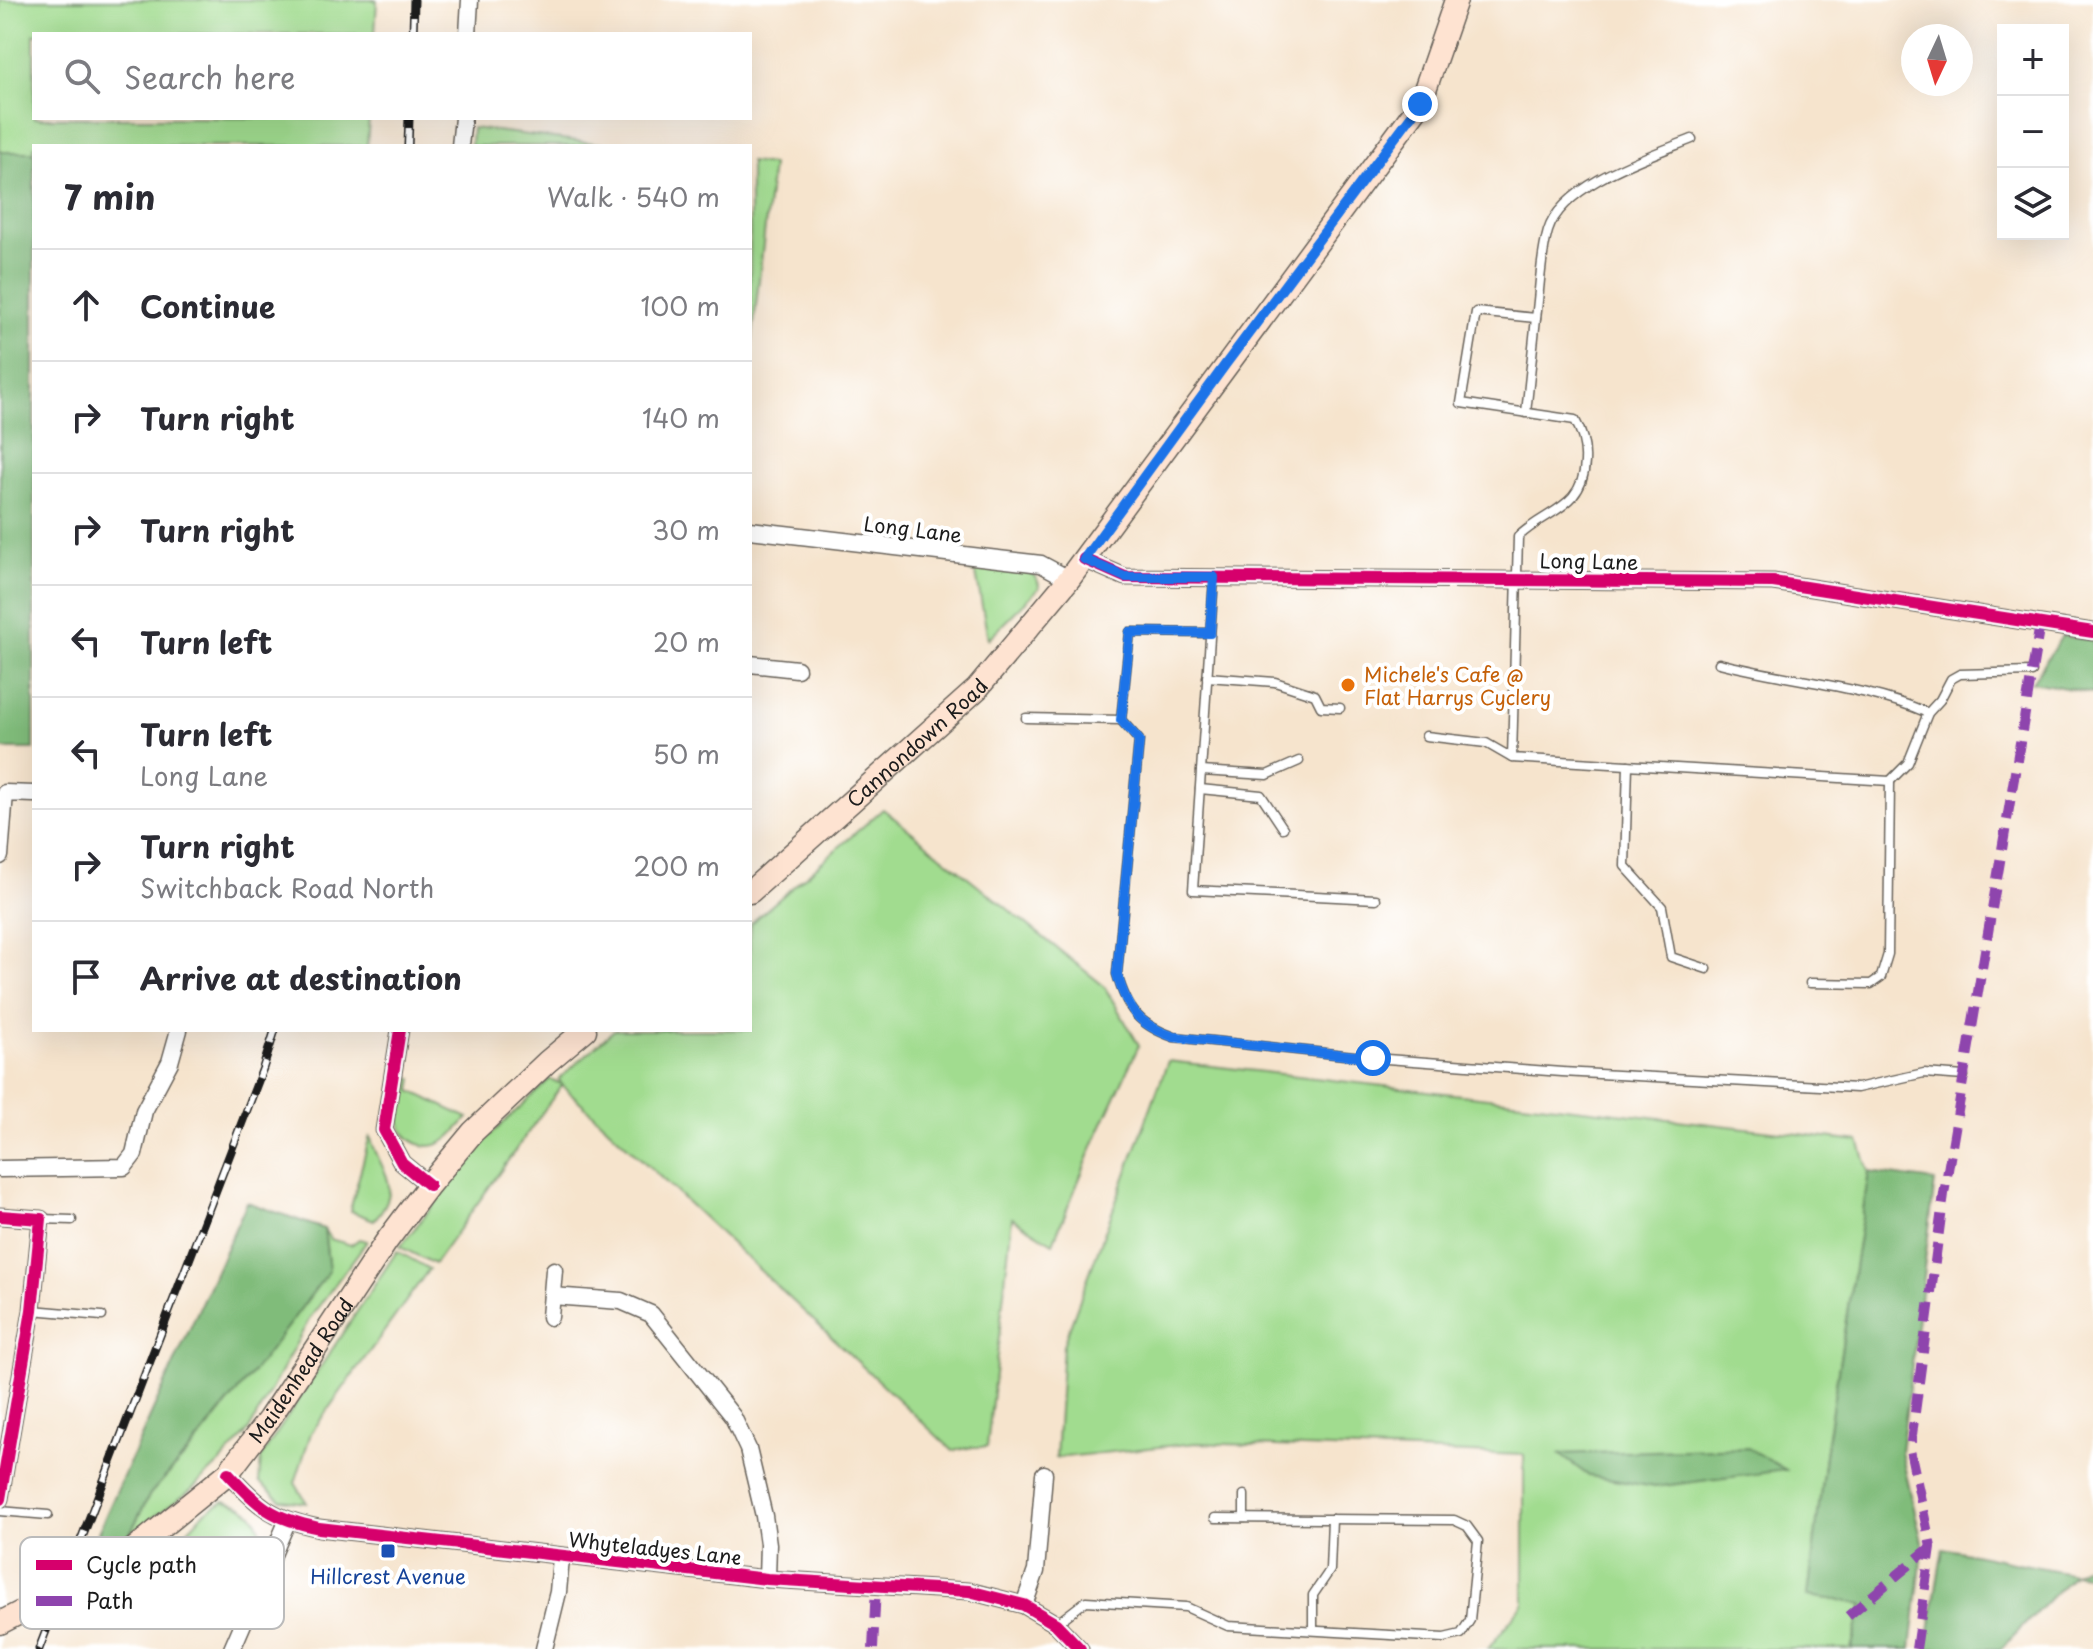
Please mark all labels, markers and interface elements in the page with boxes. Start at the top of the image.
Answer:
north arrow [1901,24,1973,96]
map controls [1997,24,2069,240]
button: + [1997,24,2069,96]
search box [32,32,752,120]
icon: search [60,54,104,98]
text: Search here [124,54,296,99]
route end [1402,86,1438,122]
button: − [1997,96,2069,168]
button: layers [1997,168,2069,240]
text: 7 min [64,170,155,222]
text: Walk · 540 m [547,177,720,216]
icon: ahead [64,283,108,327]
text: Continue [140,283,275,328]
text: 100 m [640,286,720,325]
icon: right [64,395,108,439]
text: Turn right [140,395,295,440]
text: 140 m [642,398,720,437]
icon: right [64,507,108,551]
text: Turn right [140,507,295,552]
street label: Long Lane [862,508,964,550]
text: 30 m [652,510,720,549]
street label: Long Lane [1539,545,1639,577]
icon: left [64,619,108,663]
text: Turn left [140,619,272,664]
text: 20 m [653,622,720,661]
place label: Michele's Cafe @ Flat Harrys Cyclery [1364,659,1551,712]
street label: Cannondown Road [840,672,995,814]
marker: Michele's Cafe @ Flat Harrys Cyclery [1339,676,1357,694]
text: Turn left [140,711,272,756]
icon: left [64,731,108,775]
text: 50 m [653,734,720,773]
text: Long Lane [140,756,268,795]
text: Turn right [140,823,295,868]
icon: right [64,843,108,887]
text: 200 m [633,846,720,885]
text: Switchback Road North [140,868,434,907]
icon: arrive [64,955,108,999]
text: Arrive at destination [140,955,462,1000]
route start [1355,1040,1391,1076]
street label: Maidenhead Road [241,1291,360,1449]
street label: Whyteladyes Lane [567,1524,743,1572]
legend [20,1537,284,1629]
marker: Hillcrest Avenue [379,1542,397,1560]
text: Cycle path [86,1547,197,1580]
place label: Hillcrest Avenue [310,1561,466,1591]
text: Path [86,1583,134,1616]

